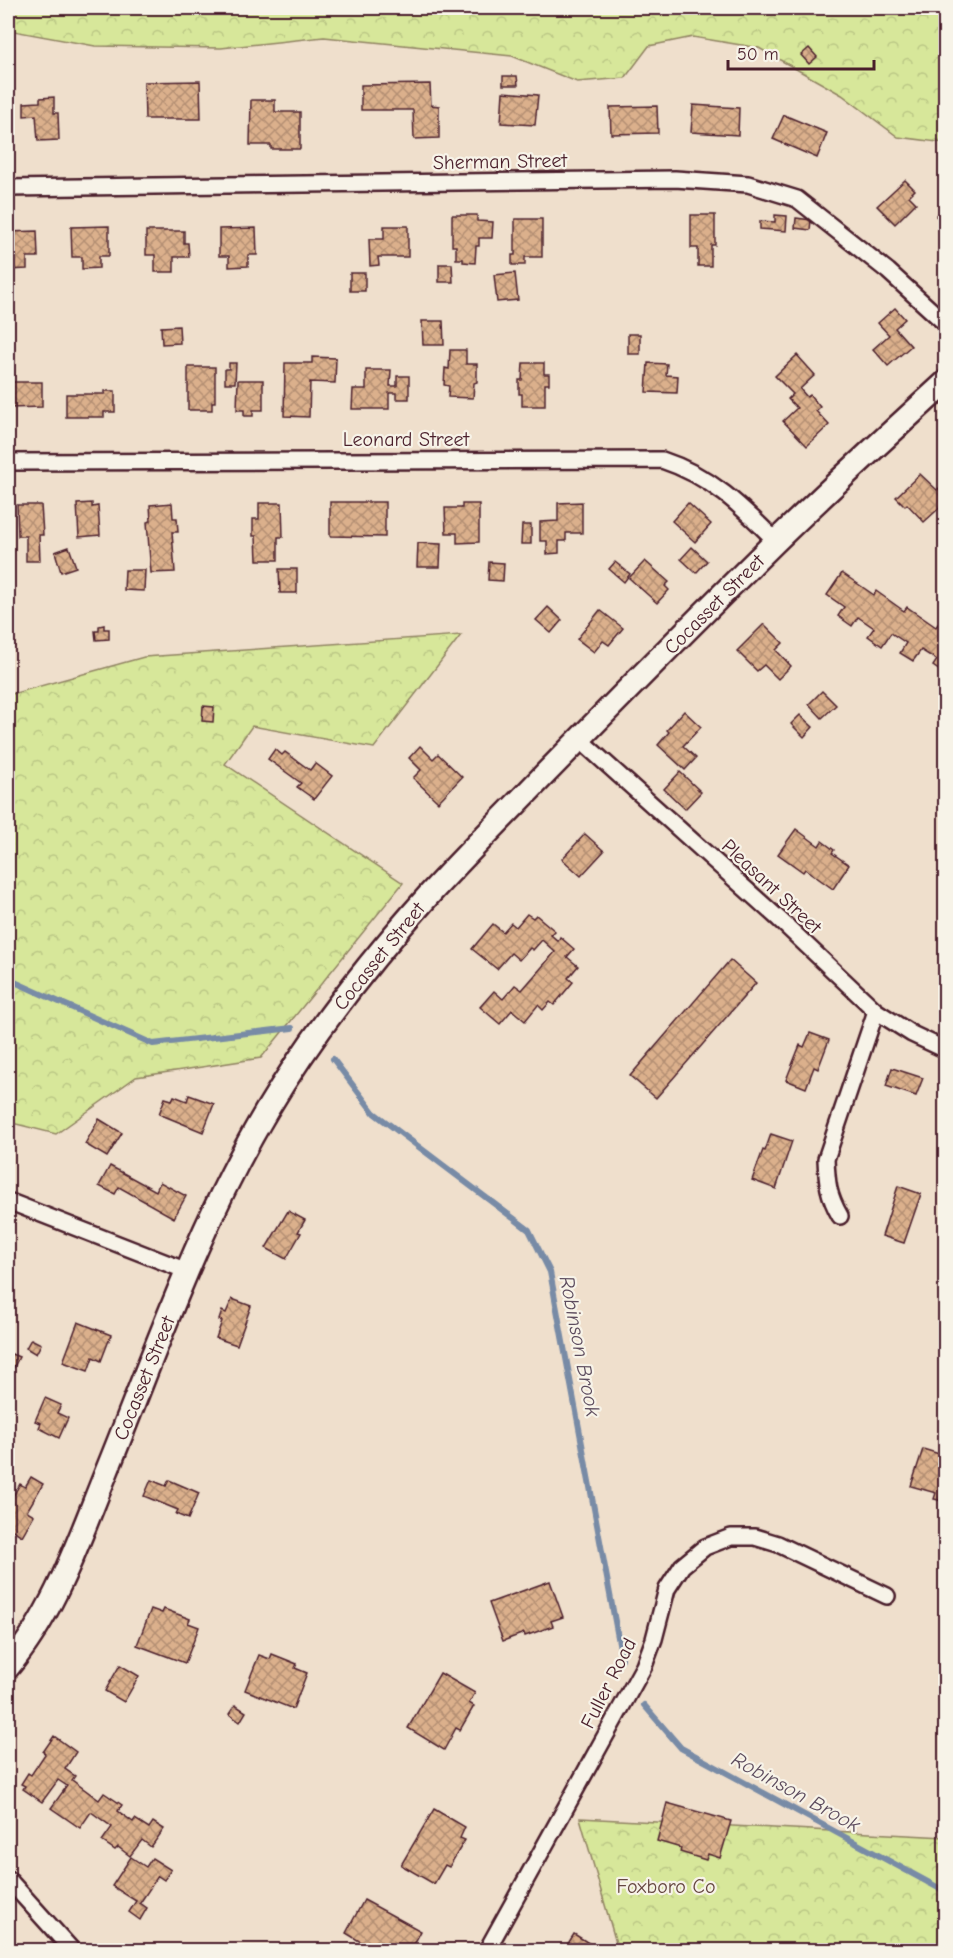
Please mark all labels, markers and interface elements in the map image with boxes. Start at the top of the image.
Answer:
scale bar [728,33,874,71]
text: 50 m [737,44,779,65]
street label: Sherman Street [433,149,569,174]
street label: Leonard Street [343,428,470,451]
street label: Cocasset Street [660,549,770,659]
street label: Pleasant Street [717,834,827,939]
street label: Cocasset Street [329,897,431,1015]
water label: Robinson Brook [555,1274,606,1419]
street label: Cocasset Street [109,1312,180,1444]
street label: Fuller Road [576,1634,641,1732]
water label: Robinson Brook [728,1747,865,1838]
park label: Foxboro Co [617,1875,715,1898]

